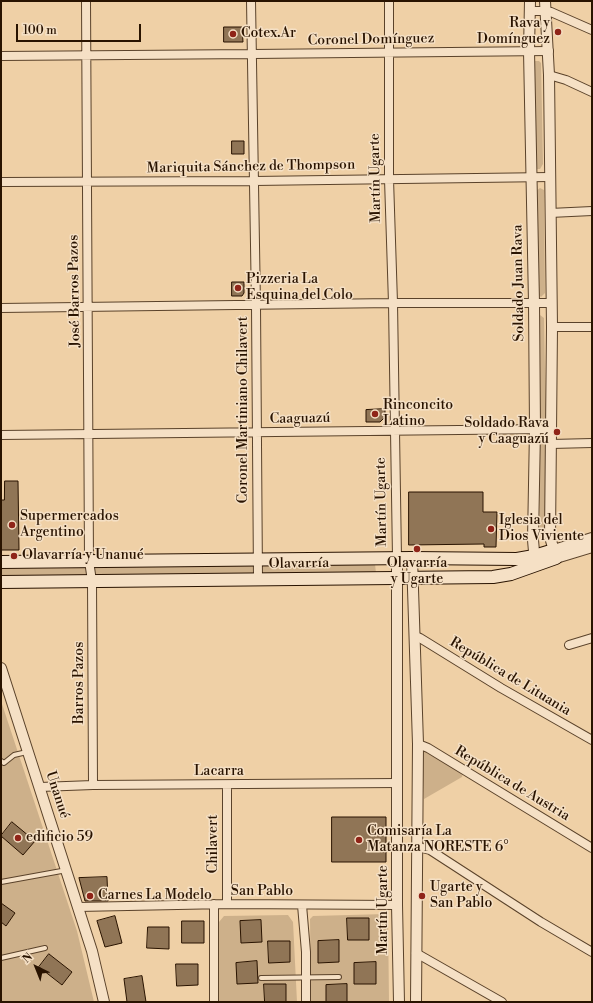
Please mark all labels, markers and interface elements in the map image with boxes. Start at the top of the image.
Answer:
scale bar [18,16,143,42]
place label: Rava y Domínguez [477,16,550,48]
text: 100 m [23,23,57,38]
place label: Cotex.Ar [241,26,296,42]
marker: Rava y Domínguez [553,27,563,37]
marker: Cotex.Ar [228,29,238,39]
street label: Coronel Domínguez [308,30,434,50]
street label: Martín Ugarte [367,133,385,223]
street label: Mariquita Sánchez de Thompson [147,157,355,177]
street label: Soldado Juan Rava [510,224,528,342]
street label: José Barros Pazos [66,235,84,347]
place label: Pizzeria La Esquina del Colo [246,272,353,304]
marker: Pizzeria La Esquina del Colo [233,283,243,293]
street label: Coronel Martiniano Chilavert [236,316,252,504]
place label: Rinconcito Latino [383,398,453,430]
marker: Rinconcito Latino [370,409,380,419]
street label: Caaguazú [269,410,331,428]
place label: Soldado Rava y Caaguazú [464,416,549,448]
marker: Soldado Rava y Caaguazú [552,427,562,437]
street label: Martín Ugarte [373,457,391,547]
place label: Supermercados Argentino [20,509,119,542]
place label: Iglesia del Dios Viviente [499,513,584,546]
marker: Supermercados Argentino [7,520,17,530]
marker: Iglesia del Dios Viviente [486,524,496,534]
marker: Olavarría y Ugarte [412,544,422,554]
place label: Olavarría y Unanué [22,548,144,564]
marker: Olavarría y Unanué [9,551,19,561]
street label: Olavarría [269,555,329,573]
place label: Olavarría y Ugarte [387,556,447,588]
street label: República de Lituania [446,634,574,720]
street label: Barros Pazos [72,642,88,724]
street label: República de Austria [451,743,573,825]
street label: Lacarra [194,764,244,780]
street label: Unanué [41,769,73,821]
street label: Chilavert [206,815,222,873]
place label: Comisaría La Matanza NORESTE 6° [367,824,508,856]
place label: edificio 59 [26,830,93,846]
marker: edificio 59 [13,833,23,843]
marker: Comisaría La Matanza NORESTE 6° [354,835,364,845]
street label: Martín Ugarte [376,865,392,955]
place label: Ugarte y San Pablo [430,880,492,912]
street label: San Pablo [231,884,293,900]
place label: Carnes La Modelo [98,888,212,904]
marker: Carnes La Modelo [85,891,95,901]
marker: Ugarte y San Pablo [417,891,427,901]
north arrow [16,947,56,987]
text: N [20,950,36,966]

